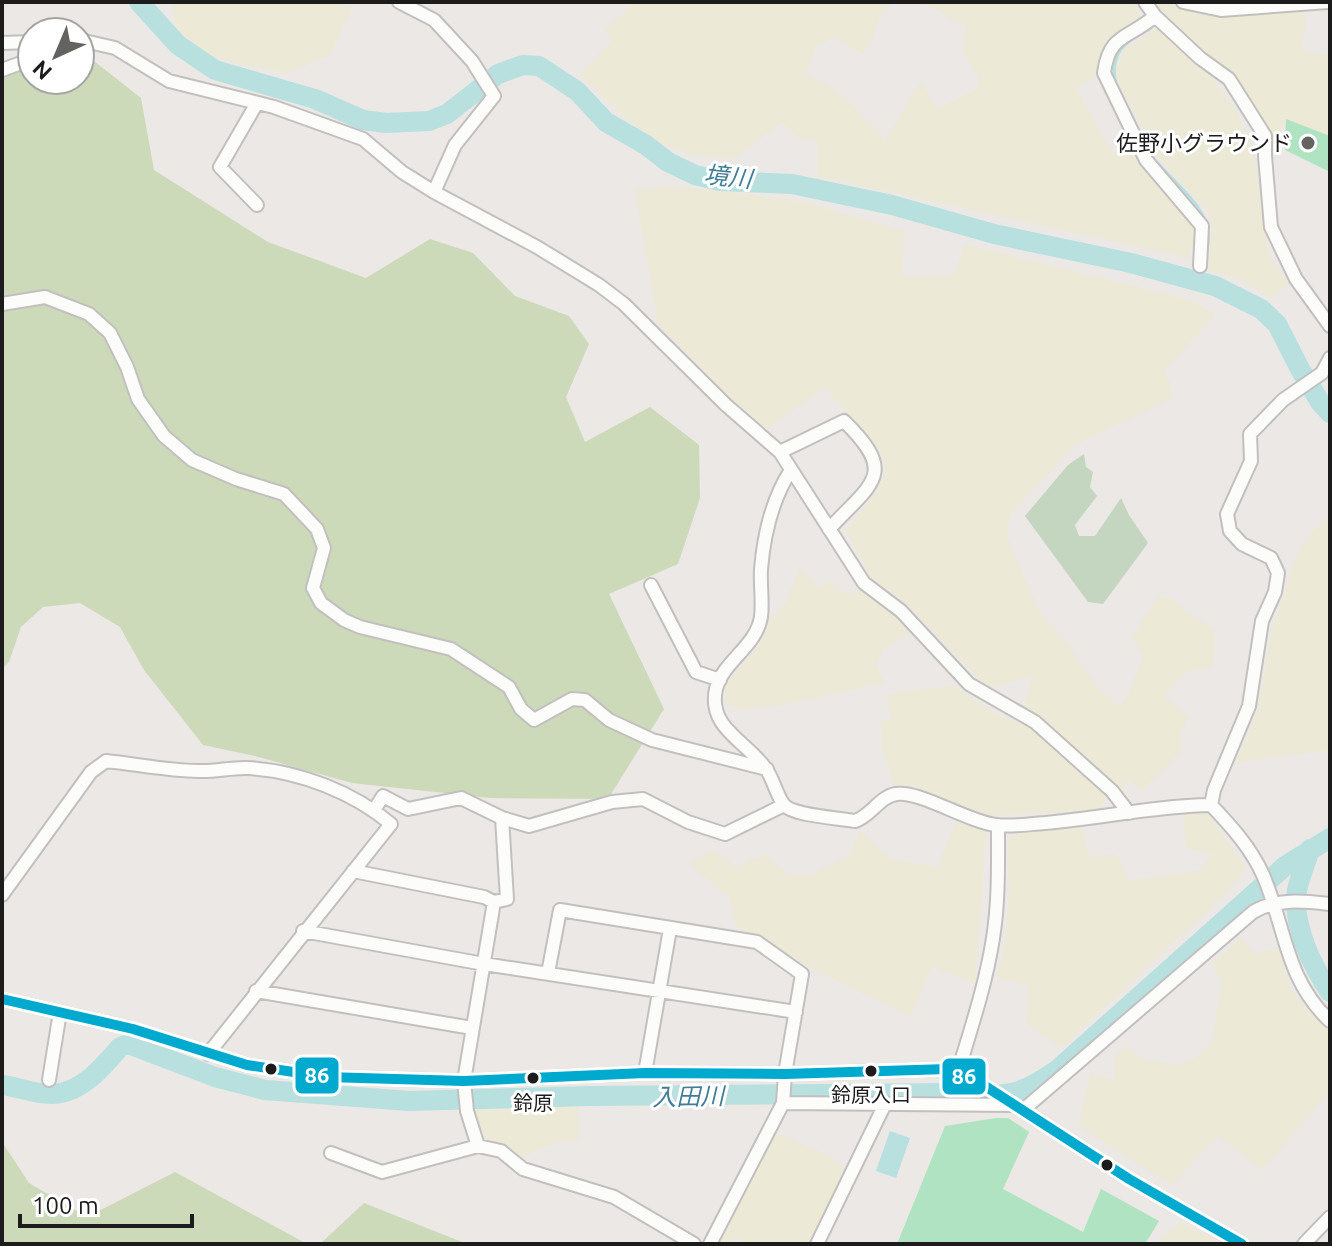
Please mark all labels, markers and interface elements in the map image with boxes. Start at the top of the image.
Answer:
north arrow [16,16,96,96]
text: N [27,56,56,85]
place label: 佐野小グラウンド [1116,130,1292,155]
marker: 佐野小グラウンド [1299,134,1317,152]
water label: 境川 [703,161,756,193]
line badge: 86 [294,1056,340,1095]
line badge: 86 [941,1057,987,1096]
unlabelled marker [263,1061,279,1077]
text: 86 [305,1062,329,1087]
marker: 鈴原入口 [863,1063,879,1079]
text: 86 [952,1063,976,1088]
marker: 鈴原 [525,1070,541,1086]
water label: 入田川 [652,1082,727,1111]
place label: 鈴原入口 [831,1083,911,1106]
place label: 鈴原 [513,1091,553,1114]
unlabelled marker [1099,1157,1115,1173]
scale bar [20,1178,192,1228]
text: 100 m [32,1192,99,1219]

